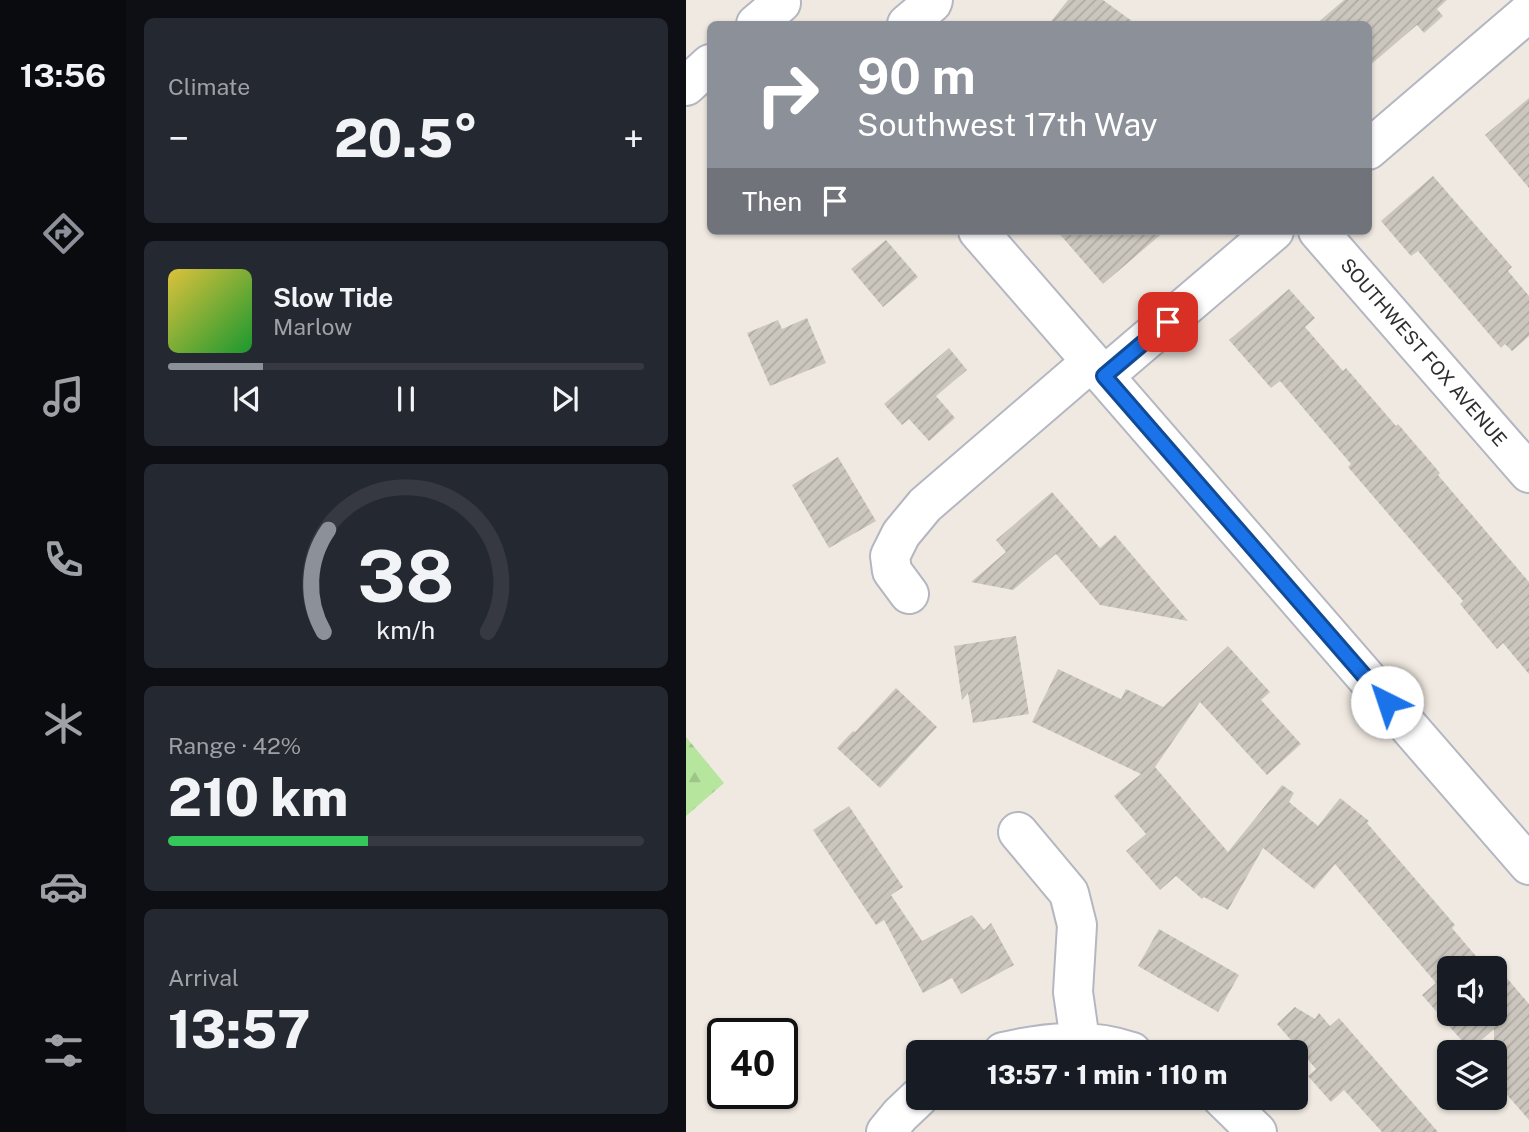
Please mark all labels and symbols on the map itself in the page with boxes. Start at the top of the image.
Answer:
street label: SOUTHWEST FOX AVENUE [1336,254,1512,450]
pin [1138,292,1198,352]
position arrow [1350,665,1424,739]
speed limit sign: 40 [707,1018,798,1109]

